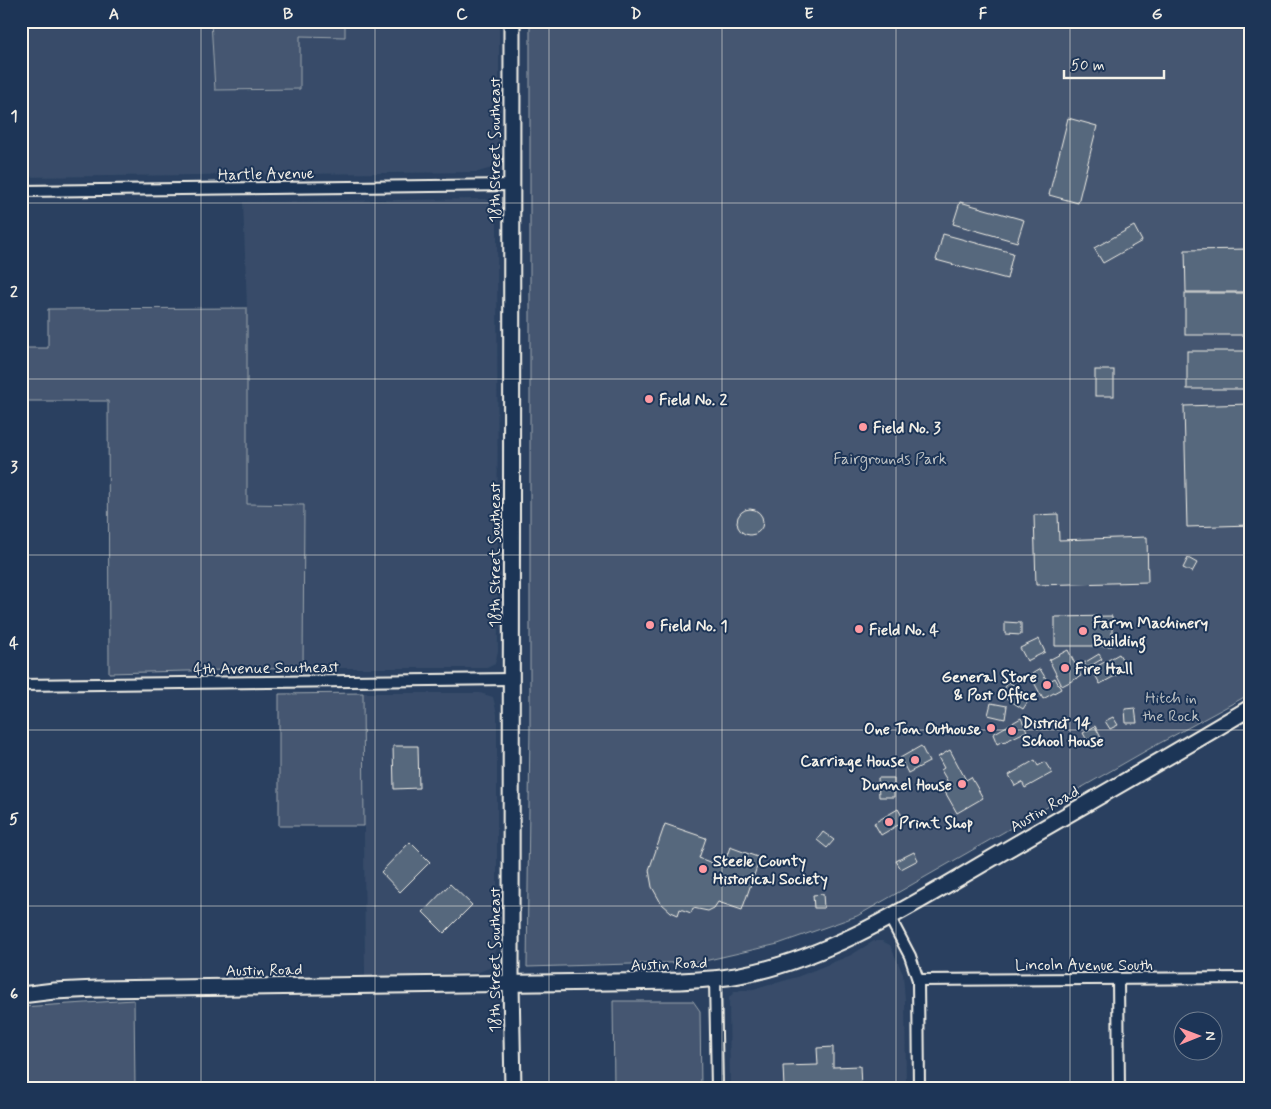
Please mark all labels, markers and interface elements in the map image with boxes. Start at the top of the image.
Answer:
text: A [109,4,119,25]
text: B [283,4,293,25]
text: C [456,4,468,25]
text: D [630,4,642,25]
text: E [804,4,814,25]
text: F [979,4,988,25]
text: G [1152,4,1163,25]
scale bar [1064,48,1164,80]
text: 50 m [1071,56,1105,76]
street label: 18th Street Southeast [485,77,506,223]
text: 1 [10,106,18,127]
street label: Hartle Avenue [218,163,315,186]
text: 2 [10,282,18,303]
place label: Field No. 2 [659,390,727,411]
marker: Field No. 2 [643,393,655,405]
place label: Field No. 3 [873,418,941,439]
marker: Field No. 3 [857,421,869,433]
park label: Fairgrounds Park [833,449,947,471]
text: 3 [10,457,18,478]
street label: 18th Street Southeast [485,482,506,628]
place label: Farm Machinery Building [1093,613,1208,654]
place label: Field No. 1 [660,616,728,637]
marker: Field No. 1 [644,619,656,631]
place label: Field No. 4 [869,620,939,641]
marker: Field No. 4 [853,623,865,635]
marker: Farm Machinery Building [1077,625,1089,637]
text: 4 [9,633,19,654]
street label: 4th Avenue Southeast [193,657,339,680]
place label: Fire Hall [1075,659,1133,680]
marker: Fire Hall [1059,662,1071,674]
place label: General Store & Post Office [941,667,1037,706]
marker: General Store & Post Office [1041,679,1053,691]
park label: Hitch in the Rock [1143,688,1199,727]
place label: District 14 School House [1022,713,1104,752]
place label: One Ton Outhouse [864,719,981,740]
marker: One Ton Outhouse [985,722,997,734]
marker: District 14 School House [1006,725,1018,737]
place label: Carriage House [800,751,905,773]
marker: Carriage House [909,754,921,766]
place label: Dunnel House [861,775,952,796]
marker: Dunnel House [956,778,968,790]
street label: Austin Road [1006,781,1083,838]
text: 5 [9,809,19,830]
place label: Print Shop [899,813,973,834]
marker: Print Shop [883,816,895,828]
place label: Steele County Historical Society [713,851,828,890]
marker: Steele County Historical Society [697,863,709,875]
street label: 18th Street Southeast [485,887,506,1033]
street label: Austin Road [630,953,708,976]
street label: Lincoln Avenue South [1015,955,1153,976]
street label: Austin Road [225,959,303,982]
text: 6 [10,984,18,1005]
north arrow [1174,1012,1224,1062]
text: N [1201,1031,1219,1041]

